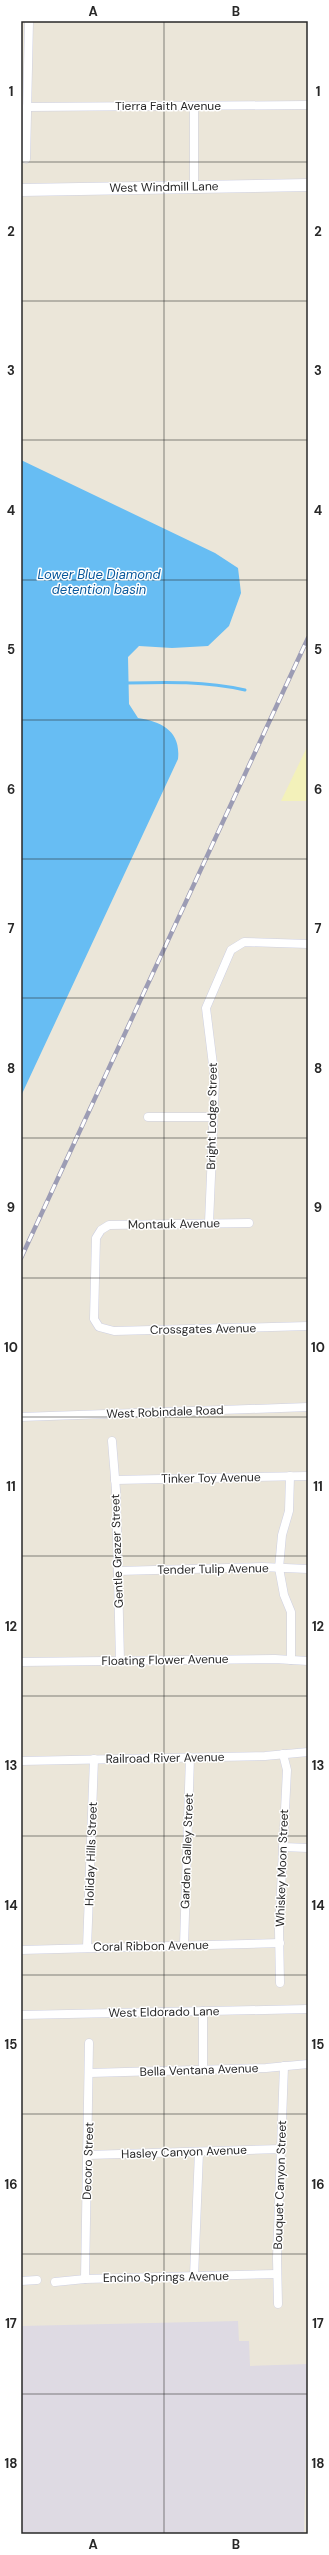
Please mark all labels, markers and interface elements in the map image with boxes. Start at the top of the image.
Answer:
text: A [88,3,98,20]
text: B [232,3,240,20]
text: 1 [9,83,13,100]
text: 1 [316,83,320,100]
street label: Tierra Faith Avenue [115,98,221,114]
street label: West Windmill Lane [109,178,219,196]
text: 2 [7,223,15,240]
text: 2 [314,223,322,240]
text: 3 [7,362,15,379]
text: 3 [314,362,322,379]
text: 4 [7,502,15,519]
text: 4 [314,502,322,519]
water label: Lower Blue Diamond detention basin [37,566,161,598]
text: 5 [7,641,15,658]
text: 5 [314,641,322,658]
text: 6 [7,781,15,798]
text: 6 [314,781,322,798]
text: 7 [8,920,15,937]
text: 7 [315,920,322,937]
text: 8 [7,1060,15,1077]
text: 8 [314,1060,322,1077]
street label: Bright Lodge Street [203,1062,221,1170]
text: 9 [7,1199,15,1216]
text: 9 [314,1199,322,1216]
street label: Montauk Avenue [128,1215,220,1233]
street label: Crossgates Avenue [150,1320,257,1338]
text: 10 [4,1339,18,1356]
text: 10 [311,1339,325,1356]
street label: West Robindale Road [106,1402,224,1422]
street label: Tinker Toy Avenue [161,1469,261,1487]
text: 11 [6,1478,16,1495]
text: 11 [313,1478,323,1495]
street label: Gentle Grazer Street [107,1493,127,1608]
street label: Tender Tulip Avenue [157,1560,269,1578]
text: 12 [5,1618,17,1635]
text: 12 [312,1618,324,1635]
street label: Floating Flower Avenue [101,1651,229,1669]
street label: Railroad River Avenue [105,1749,225,1767]
text: 13 [5,1757,17,1774]
text: 13 [312,1757,324,1774]
street label: Garden Galley Street [177,1793,197,1909]
street label: Holiday Hills Street [81,1801,101,1906]
street label: Whiskey Moon Street [272,1809,292,1927]
text: 14 [4,1897,18,1914]
text: 14 [311,1897,325,1914]
street label: Coral Ribbon Avenue [93,1937,209,1955]
street label: West Eldorado Lane [108,2003,220,2021]
text: 15 [5,2036,17,2053]
text: 15 [312,2036,324,2053]
street label: Bella Ventana Avenue [139,2060,259,2080]
street label: Bouquet Canyon Street [270,2120,290,2250]
street label: Decoro Street [79,2122,97,2200]
street label: Hasley Canyon Avenue [121,2142,247,2162]
text: 16 [5,2176,17,2193]
text: 16 [312,2176,324,2193]
street label: Encino Springs Avenue [103,2268,229,2286]
text: 17 [5,2315,17,2332]
text: 17 [312,2315,324,2332]
text: 18 [5,2455,17,2472]
text: 18 [312,2455,324,2472]
text: A [88,2536,98,2553]
text: B [232,2536,240,2553]

